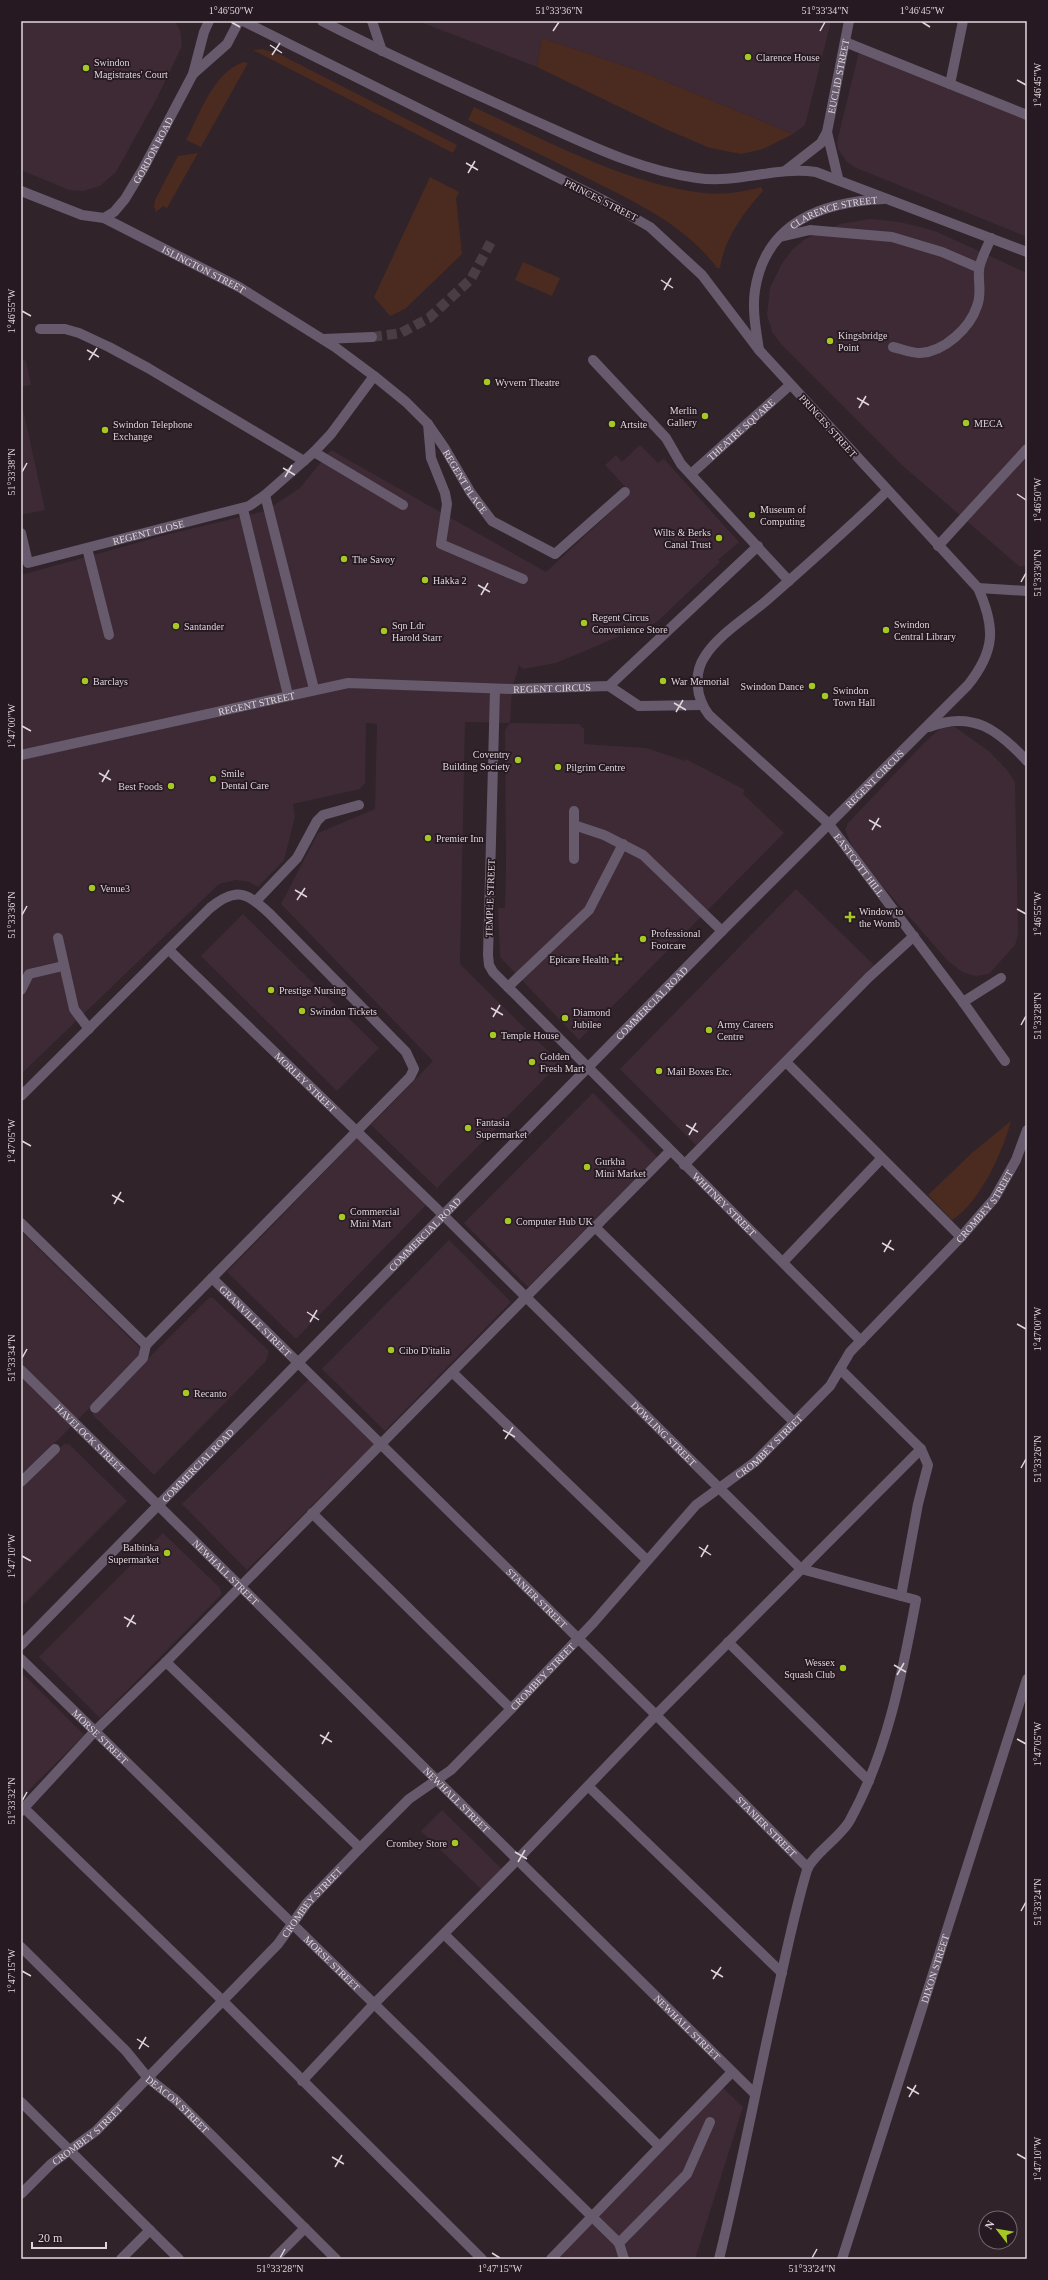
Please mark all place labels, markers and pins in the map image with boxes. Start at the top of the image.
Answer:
marker: Clarence House [743,52,753,62]
place label: Clarence House [756,52,820,63]
place label: Swindon Magistrates' Court [94,57,168,80]
marker: Swindon Magistrates' Court [81,63,91,73]
place label: Kingsbridge Point [838,330,888,353]
marker: Kingsbridge Point [825,336,835,346]
marker: Wyvern Theatre [482,377,492,387]
place label: Wyvern Theatre [495,377,560,388]
place label: Merlin Gallery [667,405,697,428]
marker: Merlin Gallery [700,411,710,421]
marker: MECA [961,418,971,428]
place label: MECA [974,418,1004,429]
place label: Swindon Telephone Exchange [113,419,193,442]
marker: Artsite [607,419,617,429]
place label: Artsite [620,419,648,430]
marker: Swindon Telephone Exchange [100,425,110,435]
place label: Museum of Computing [760,504,807,527]
marker: Museum of Computing [747,510,757,520]
place label: Wilts & Berks Canal Trust [654,527,711,550]
marker: Wilts & Berks Canal Trust [714,533,724,543]
marker: The Savoy [339,554,349,564]
place label: The Savoy [352,554,395,565]
marker: Hakka 2 [420,575,430,585]
place label: Hakka 2 [433,575,467,586]
place label: Regent Circus Convenience Store [592,612,668,635]
marker: Regent Circus Convenience Store [579,618,589,628]
place label: Swindon Central Library [894,619,956,642]
place label: Sqn Ldr Harold Starr [392,620,442,643]
marker: Santander [171,621,181,631]
place label: Santander [184,621,225,632]
marker: Swindon Central Library [881,625,891,635]
marker: Sqn Ldr Harold Starr [379,626,389,636]
marker: Barclays [80,676,90,686]
place label: Barclays [93,676,128,687]
marker: War Memorial [658,676,668,686]
place label: War Memorial [671,676,730,687]
place label: Swindon Dance [740,681,805,692]
marker: Swindon Dance [807,681,817,691]
place label: Swindon Town Hall [833,685,876,708]
marker: Swindon Town Hall [820,691,830,701]
place label: Coventry Building Society [443,749,510,772]
marker: Coventry Building Society [513,755,523,765]
marker: Pilgrim Centre [553,762,563,772]
place label: Pilgrim Centre [566,762,626,773]
place label: Smile Dental Care [221,768,270,791]
marker: Smile Dental Care [208,774,218,784]
place label: Best Foods [118,781,163,792]
marker: Best Foods [166,781,176,791]
marker: Premier Inn [423,833,433,843]
place label: Premier Inn [436,833,484,844]
marker: Venue3 [87,883,97,893]
place label: Venue3 [100,883,130,894]
place label: Window to the Womb [859,906,903,929]
marker: Window to the Womb [844,911,856,923]
place label: Professional Footcare [651,928,701,951]
marker: Professional Footcare [638,934,648,944]
place label: Epicare Health [549,954,609,965]
marker: Epicare Health [612,954,622,964]
marker: Prestige Nursing [266,985,276,995]
place label: Prestige Nursing [279,985,346,996]
marker: Swindon Tickets [297,1006,307,1016]
place label: Swindon Tickets [310,1006,377,1017]
place label: Diamond Jubilee [573,1007,610,1030]
marker: Diamond Jubilee [560,1013,570,1023]
place label: Army Careers Centre [717,1019,773,1042]
marker: Army Careers Centre [704,1025,714,1035]
marker: Temple House [488,1030,498,1040]
place label: Temple House [501,1030,559,1041]
place label: Golden Fresh Mart [540,1051,584,1074]
marker: Golden Fresh Mart [527,1057,537,1067]
marker: Mail Boxes Etc. [654,1066,664,1076]
place label: Mail Boxes Etc. [667,1066,732,1077]
place label: Fantasia Supermarket [476,1117,527,1140]
marker: Fantasia Supermarket [463,1123,473,1133]
place label: Gurkha Mini Market [595,1156,646,1179]
marker: Gurkha Mini Market [582,1162,592,1172]
place label: Commercial Mini Mart [350,1206,400,1229]
marker: Commercial Mini Mart [337,1212,347,1222]
marker: Computer Hub UK [503,1216,513,1226]
place label: Computer Hub UK [516,1216,593,1227]
marker: Cibo D'italia [386,1345,396,1355]
place label: Cibo D'italia [399,1345,451,1356]
marker: Recanto [181,1388,191,1398]
place label: Recanto [194,1388,227,1399]
place label: Balbinka Supermarket [108,1542,160,1565]
marker: Balbinka Supermarket [162,1548,172,1558]
place label: Wessex Squash Club [784,1657,835,1680]
marker: Wessex Squash Club [838,1663,848,1673]
place label: Crombey Store [386,1838,448,1849]
marker: Crombey Store [450,1838,460,1848]

